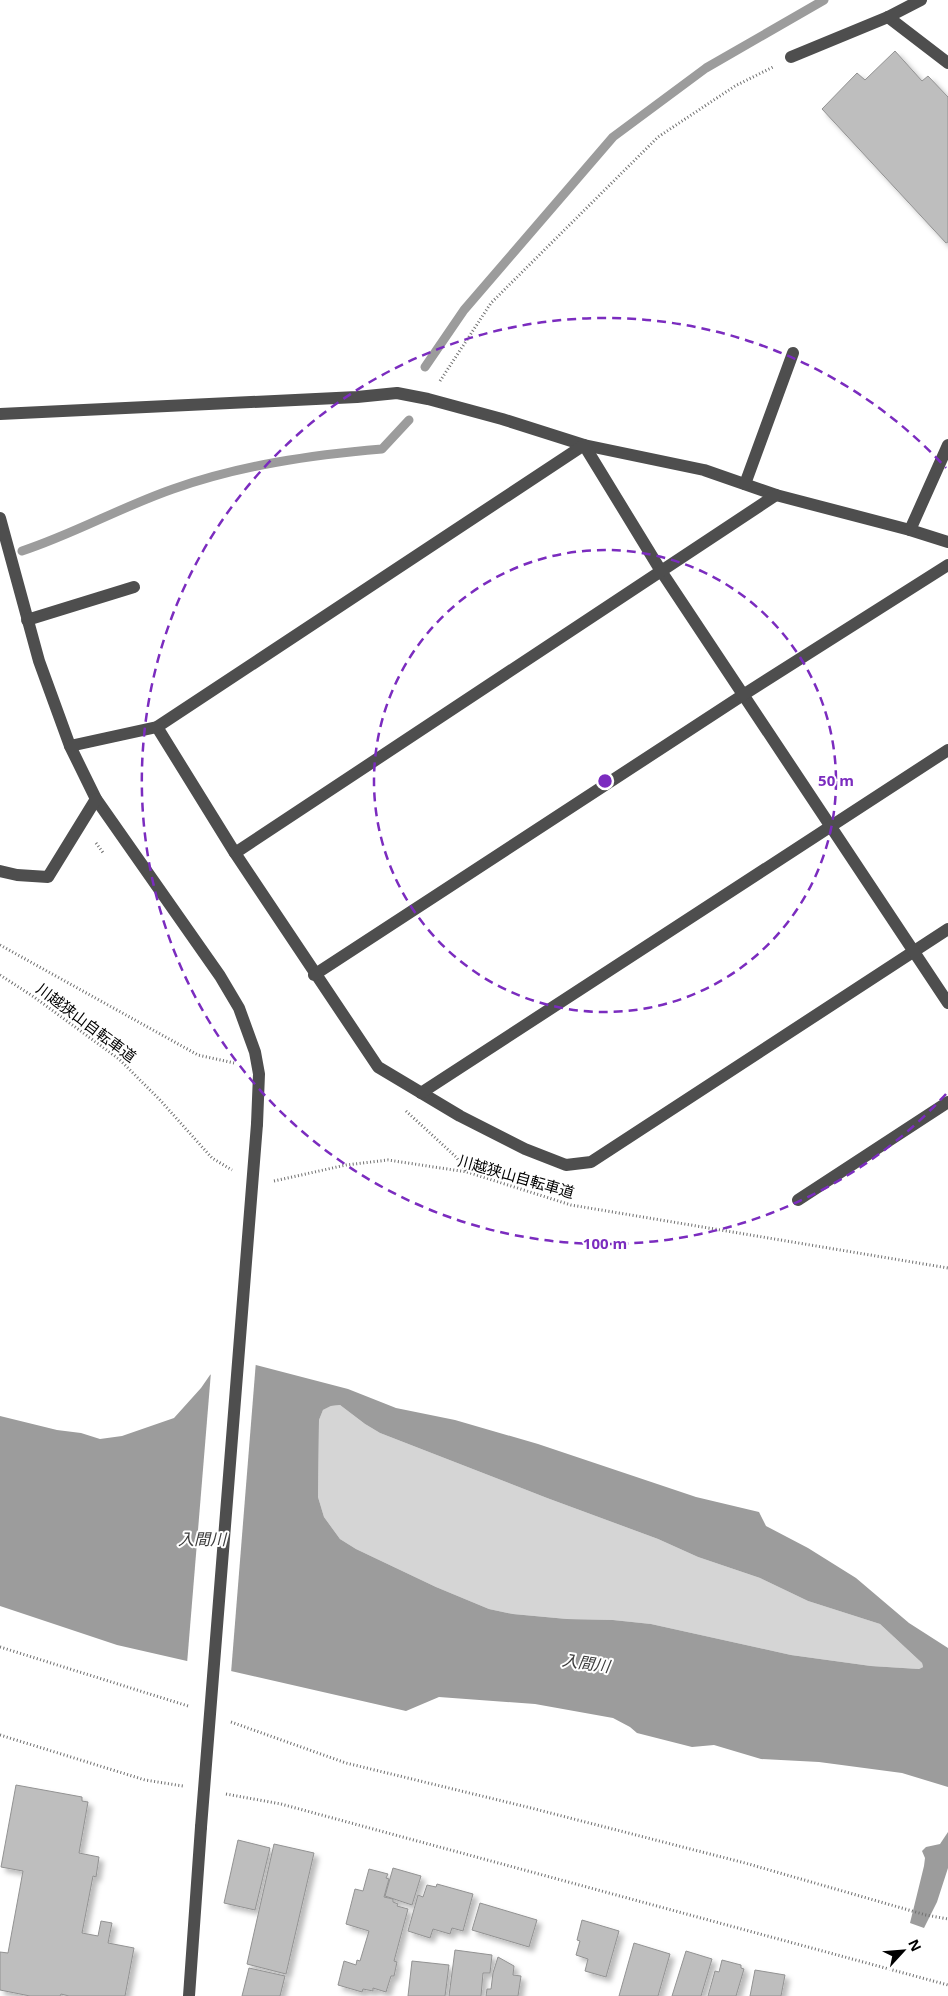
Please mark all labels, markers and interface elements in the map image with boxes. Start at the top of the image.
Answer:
text: 50 m [818,770,854,790]
centre of rings [596,772,614,790]
street label: 川越狭山自転車道 [33,978,141,1066]
street label: 川越狭山自転車道 [456,1150,577,1202]
text: 100 m [583,1233,627,1253]
water label: 入間川 [178,1528,228,1550]
water label: 入間川 [561,1649,613,1678]
north arrow [878,1926,928,1976]
text: N [904,1936,926,1954]

